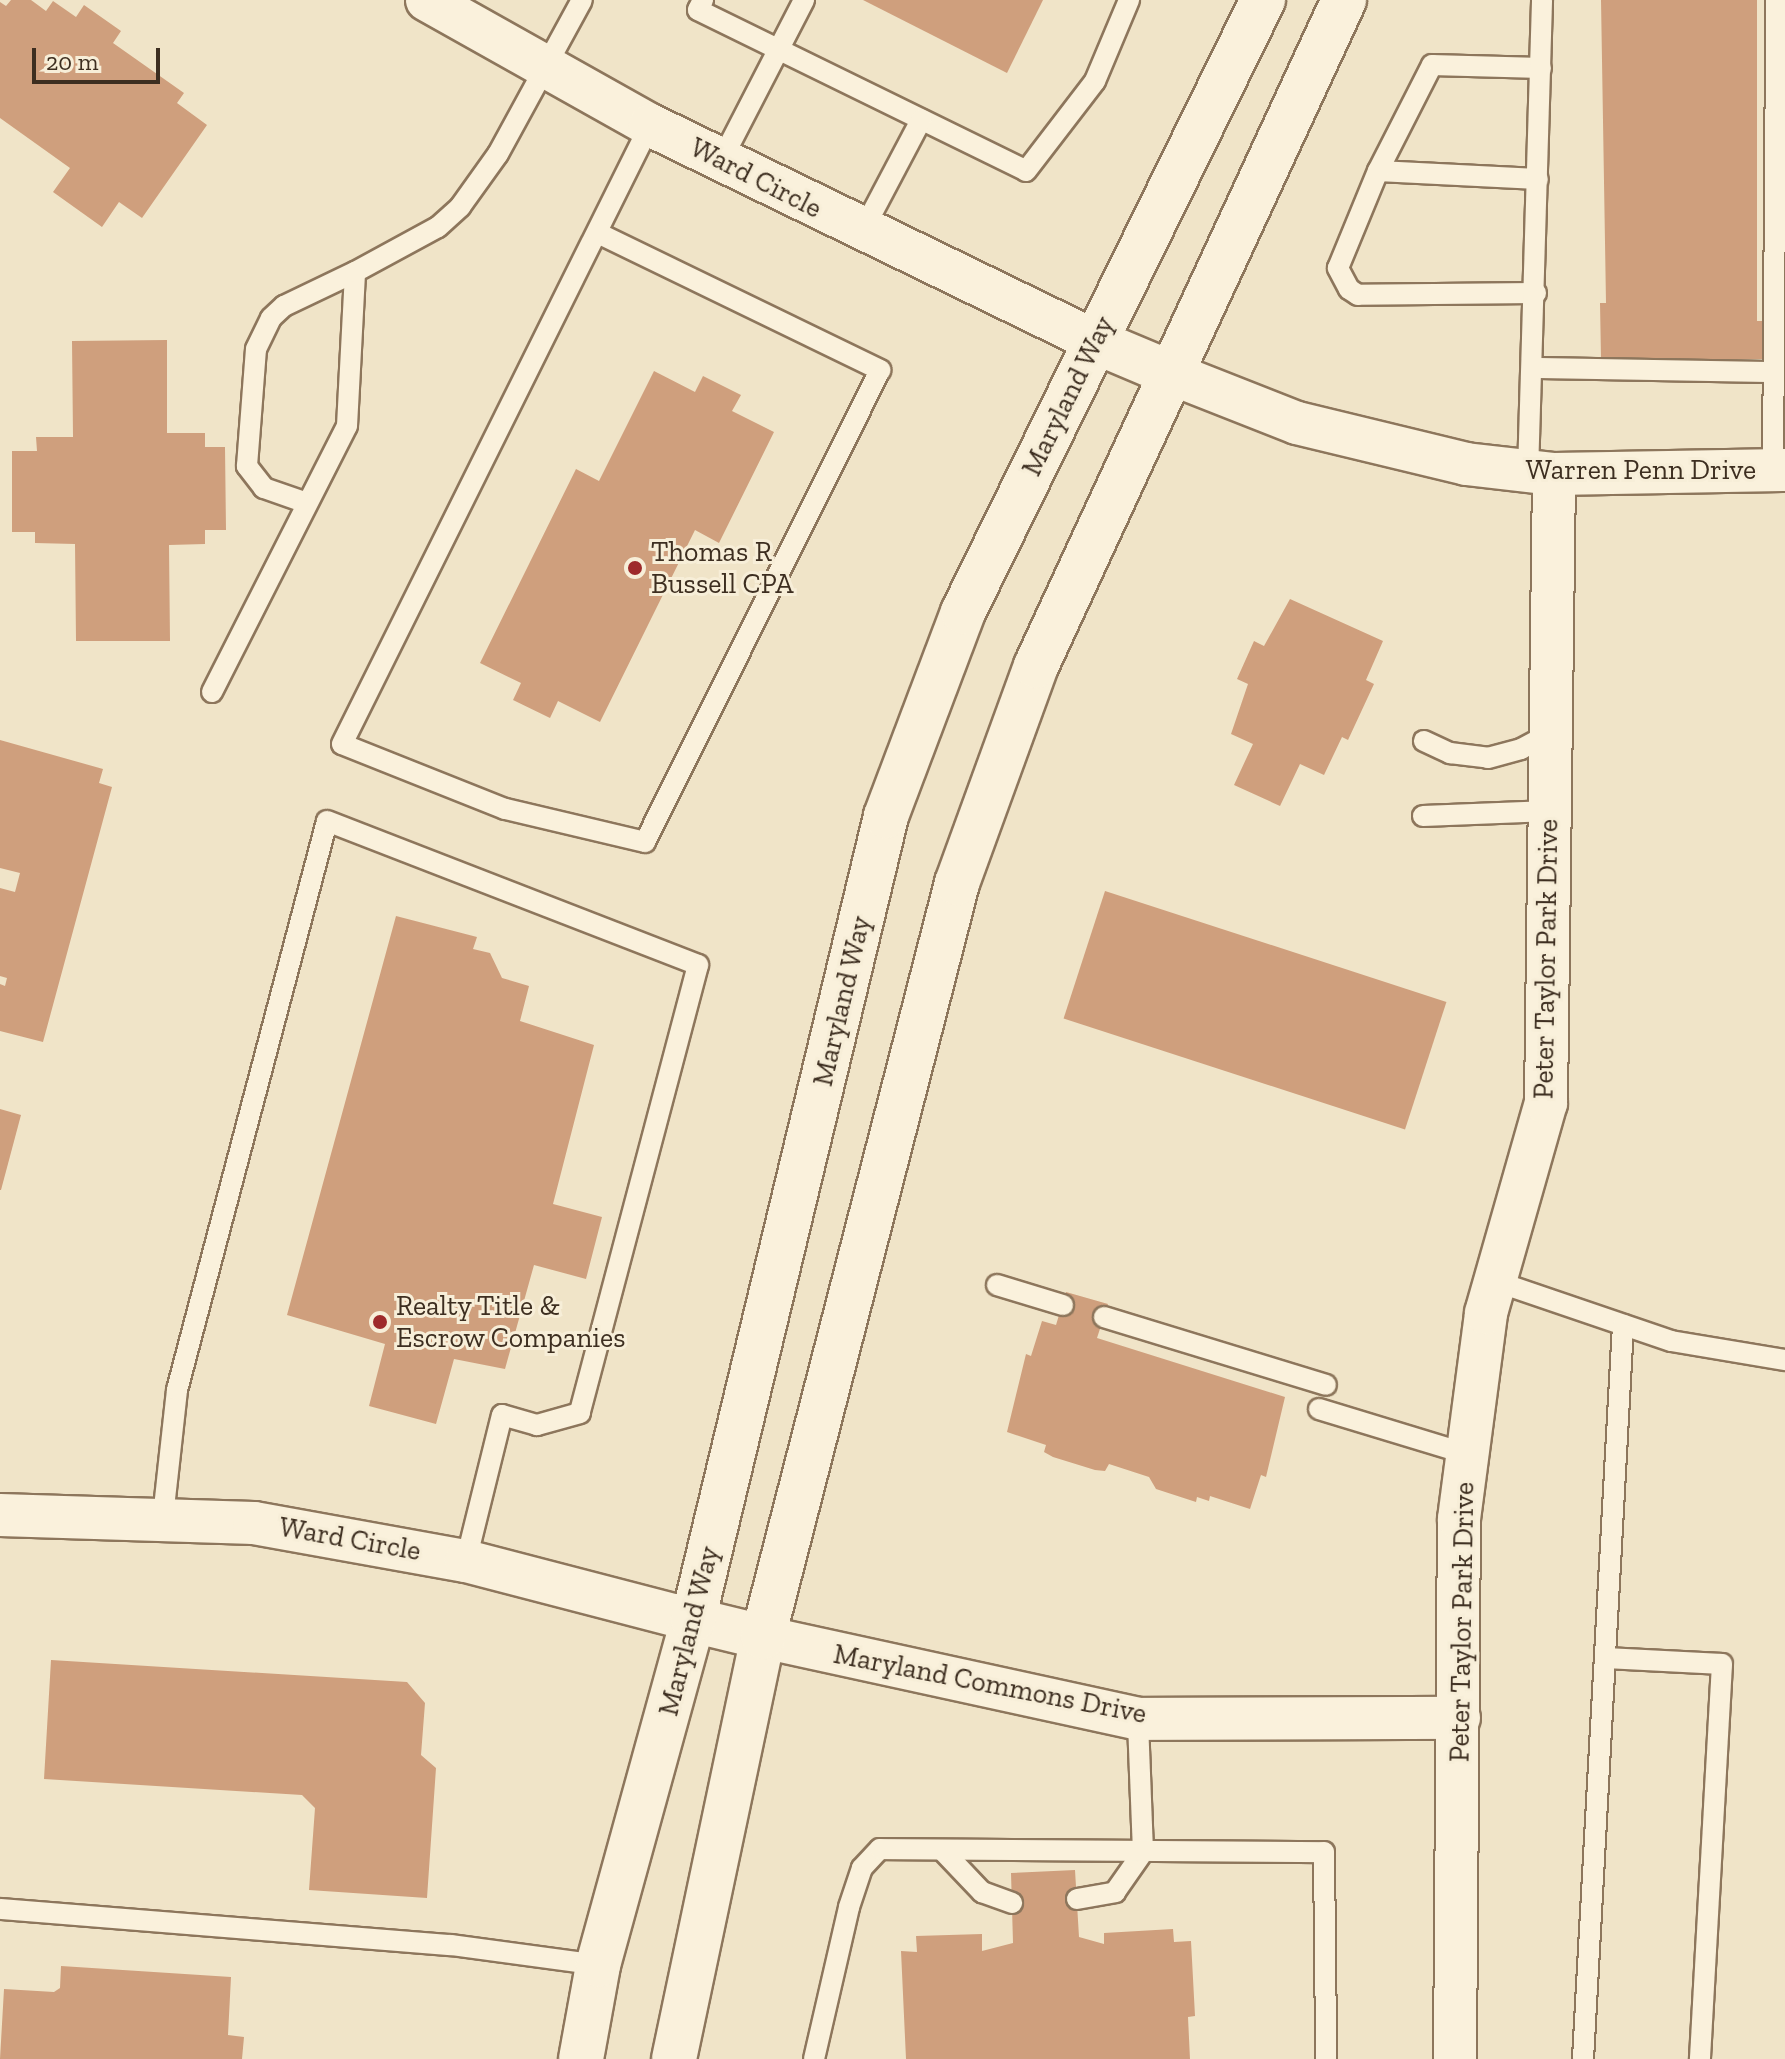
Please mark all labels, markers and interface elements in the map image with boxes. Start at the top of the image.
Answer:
scale bar [36,32,164,82]
text: 20 m [46,47,98,76]
street label: Ward Circle [685,131,827,225]
street label: Maryland Way [1015,310,1121,482]
street label: Warren Penn Drive [1526,453,1756,487]
place label: Thomas R Bussell CPA [651,535,793,601]
marker: Thomas R Bussell CPA [626,559,644,577]
street label: Peter Taylor Park Drive [1527,818,1565,1100]
street label: Maryland Way [806,912,878,1090]
place label: Realty Title & Escrow Companies [396,1289,626,1355]
marker: Realty Title & Escrow Companies [371,1313,389,1331]
street label: Peter Taylor Park Drive [1443,1481,1481,1763]
street label: Ward Circle [277,1510,423,1568]
street label: Maryland Way [652,1542,726,1720]
street label: Maryland Commons Drive [831,1637,1149,1731]

